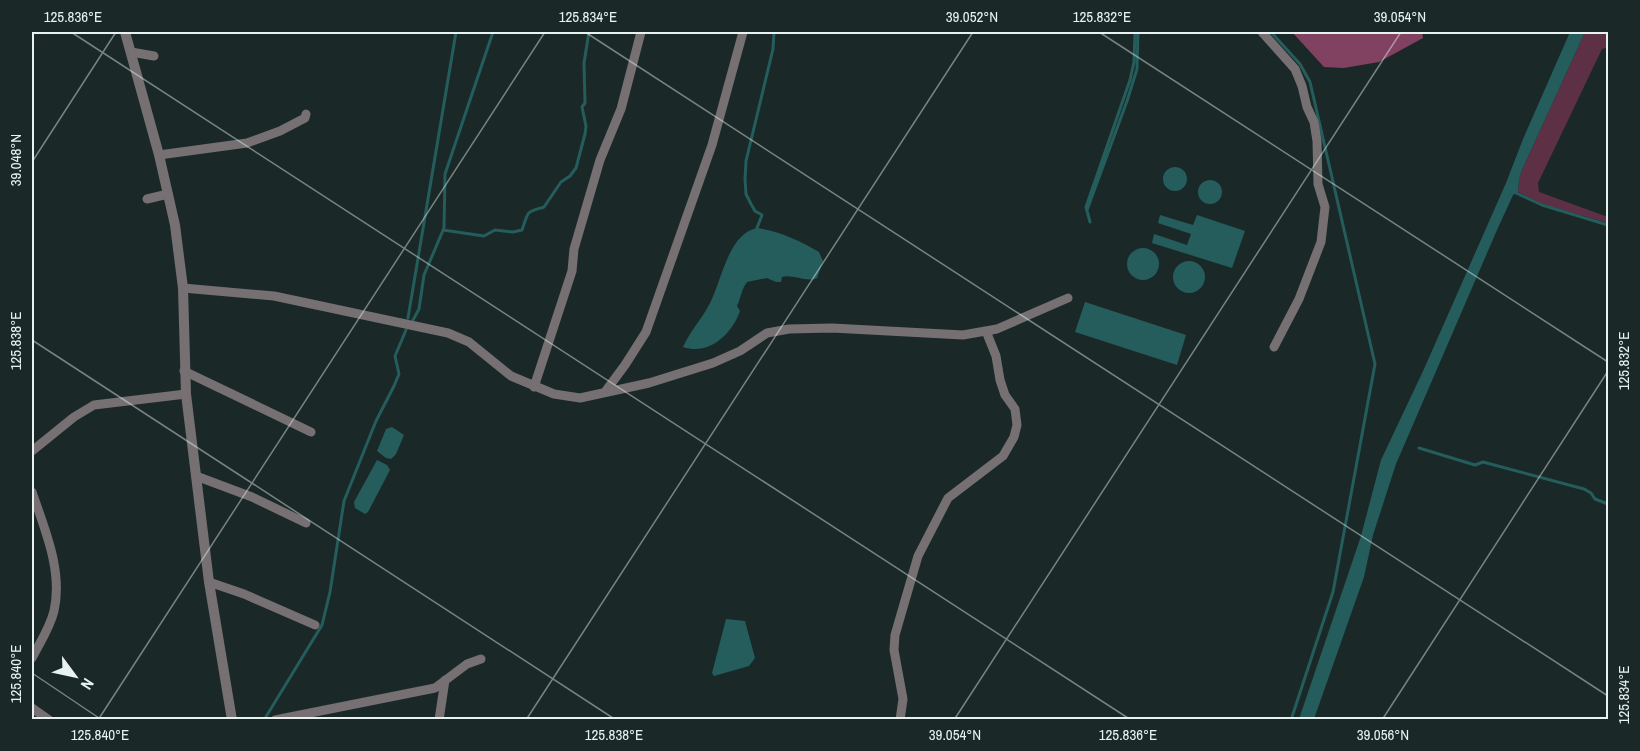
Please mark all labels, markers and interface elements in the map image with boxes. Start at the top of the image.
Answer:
text: 125.836°E [44,6,102,27]
text: 125.834°E [559,6,617,27]
text: 39.052°N [946,6,998,27]
text: 125.832°E [1073,6,1131,27]
text: 39.054°N [1374,6,1426,27]
text: 39.048°N [5,134,26,186]
text: 125.838°E [5,312,26,370]
text: 125.832°E [1613,332,1634,390]
text: 125.840°E [5,645,26,703]
north arrow [45,646,105,706]
text: 125.834°E [1613,666,1634,724]
text: N [76,674,99,694]
text: 125.840°E [71,724,129,745]
text: 125.838°E [585,724,643,745]
text: 39.054°N [929,724,981,745]
text: 125.836°E [1099,724,1157,745]
text: 39.056°N [1357,724,1409,745]

